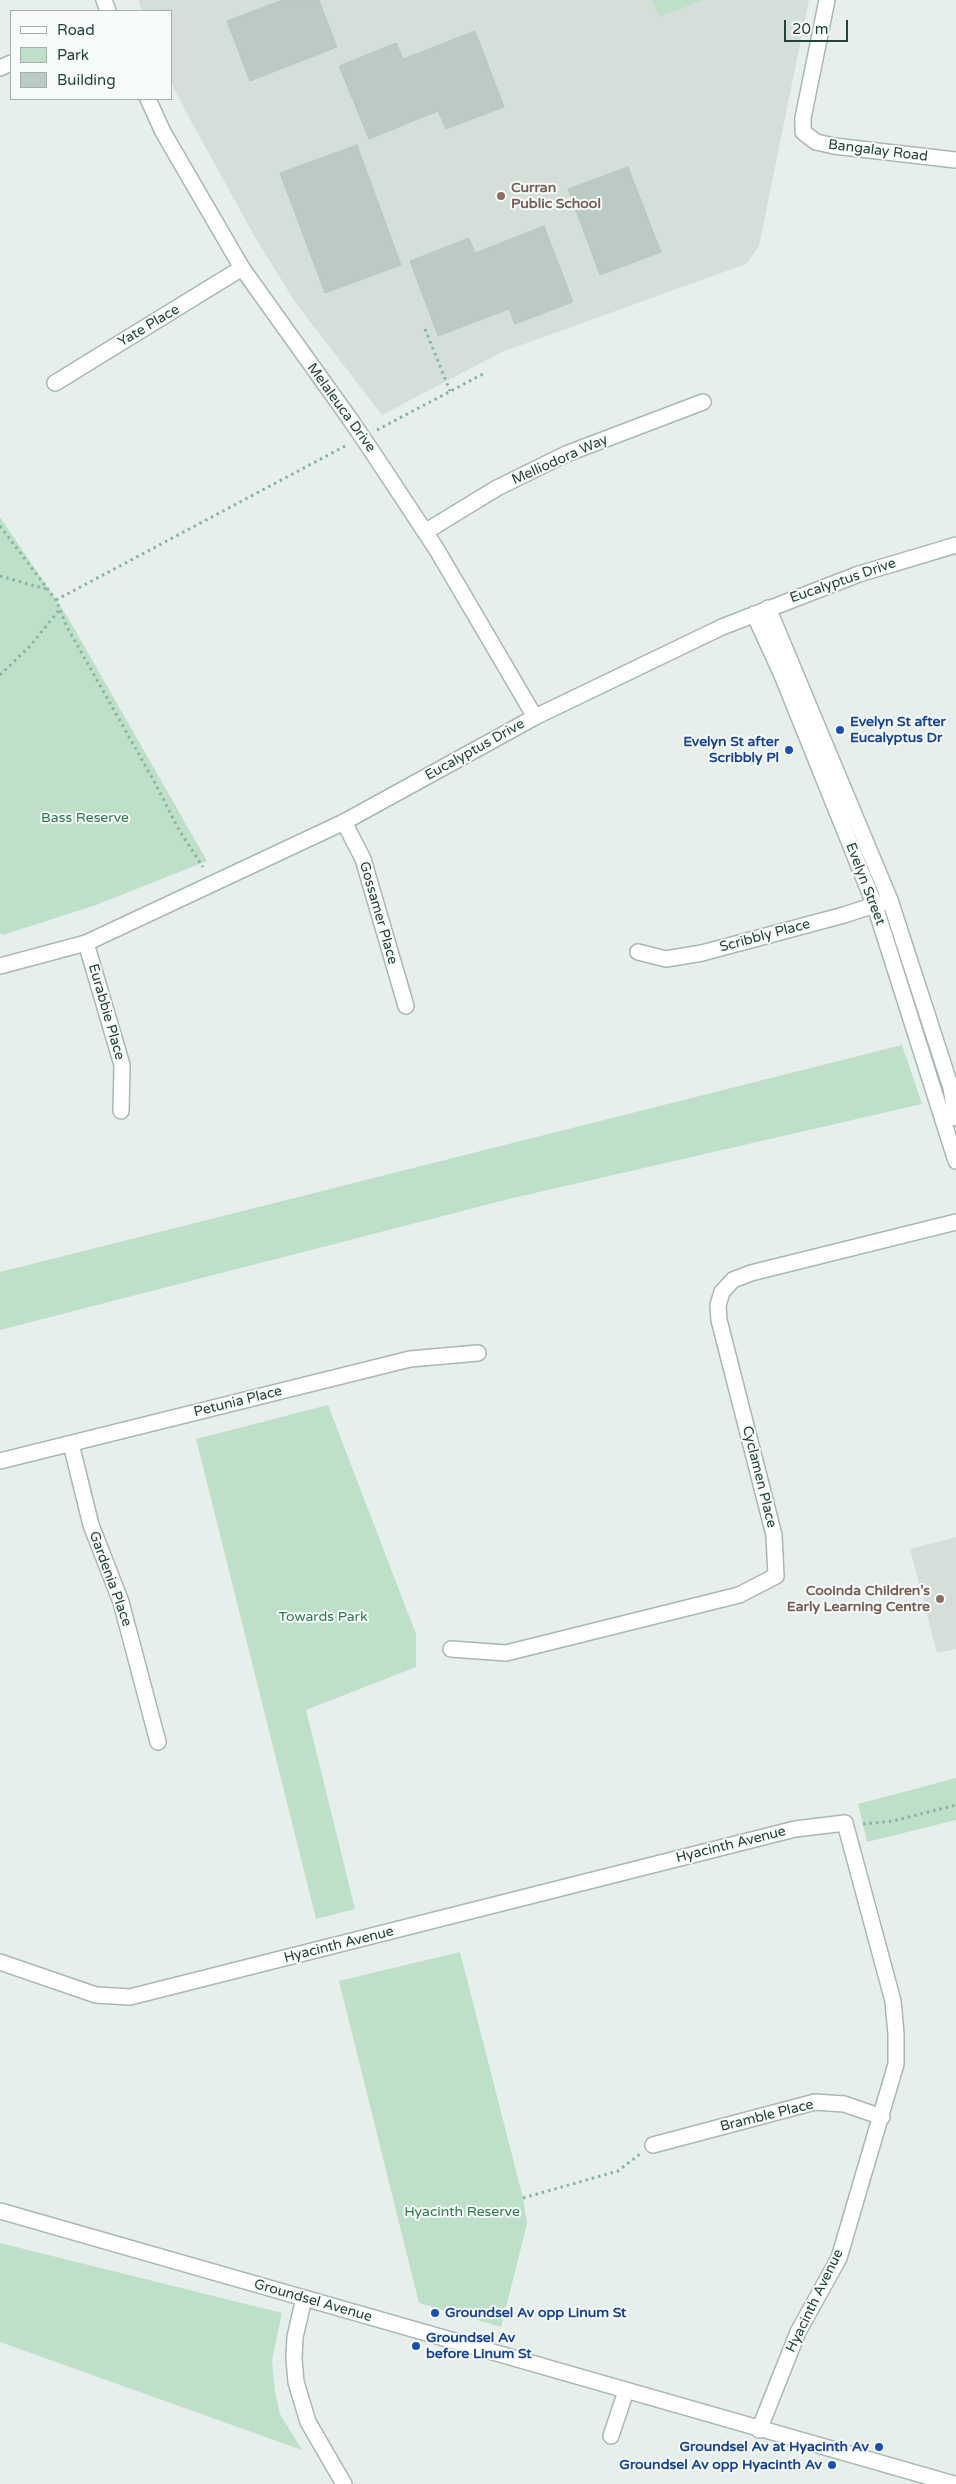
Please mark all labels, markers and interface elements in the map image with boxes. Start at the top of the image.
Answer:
legend [10,10,172,100]
scale bar [786,10,850,42]
text: 20 m [792,20,829,38]
text: Road [57,21,95,39]
text: Park [57,46,89,64]
text: Building [57,71,116,89]
street label: Bangalay Road [827,137,929,165]
place label: Curran Public School [511,180,601,212]
marker: Curran Public School [495,190,507,202]
street label: Yate Place [115,301,183,351]
street label: Melaleuca Drive [303,360,379,456]
street label: Melliodora Way [509,431,611,489]
street label: Eucalyptus Drive [788,555,898,607]
place label: Evelyn St after Eucalyptus Dr [850,714,946,746]
street label: Eucalyptus Drive [422,716,528,784]
marker: Evelyn St after Eucalyptus Dr [834,724,846,736]
place label: Evelyn St after Scribbly Pl [683,734,779,766]
marker: Evelyn St after Scribbly Pl [783,744,795,756]
park label: Bass Reserve [41,810,129,826]
street label: Evelyn Street [842,840,888,928]
street label: Gossamer Place [355,860,401,966]
street label: Scribbly Place [718,916,812,956]
street label: Eurabbie Place [84,962,128,1062]
street label: Petunia Place [192,1383,284,1421]
street label: Cyclamen Place [738,1424,780,1530]
street label: Gardenia Place [85,1529,135,1629]
place label: Cooinda Children’s Early Learning Centre [787,1583,930,1615]
marker: Cooinda Children’s Early Learning Centre [934,1593,946,1605]
park label: Towards Park [278,1609,368,1625]
street label: Hyacinth Avenue [674,1823,788,1867]
street label: Hyacinth Avenue [282,1923,396,1967]
street label: Bramble Place [719,2096,815,2136]
park label: Hyacinth Reserve [404,2204,520,2220]
street label: Hyacinth Avenue [783,2247,847,2355]
street label: Groundsel Avenue [252,2276,374,2326]
place label: Groundsel Av opp Linum St [445,2305,626,2321]
marker: Groundsel Av opp Linum St [429,2307,441,2319]
place label: Groundsel Av before Linum St [426,2330,532,2362]
marker: Groundsel Av before Linum St [410,2340,422,2352]
place label: Groundsel Av at Hyacinth Av [679,2439,869,2455]
marker: Groundsel Av at Hyacinth Av [873,2441,885,2453]
place label: Groundsel Av opp Hyacinth Av [619,2457,822,2473]
marker: Groundsel Av opp Hyacinth Av [826,2459,838,2471]

